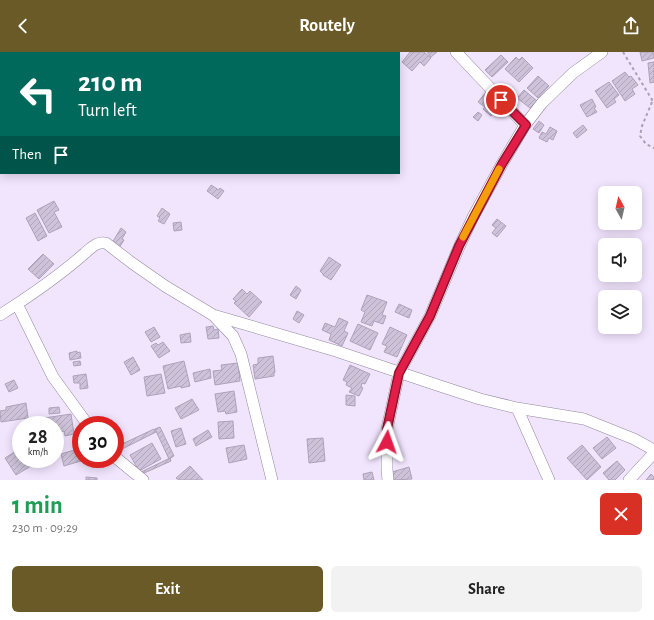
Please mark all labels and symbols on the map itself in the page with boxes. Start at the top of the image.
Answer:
pin [484,83,518,117]
north arrow [598,186,642,230]
speed limit sign: 30 [72,416,124,468]
position arrow [366,421,408,463]

